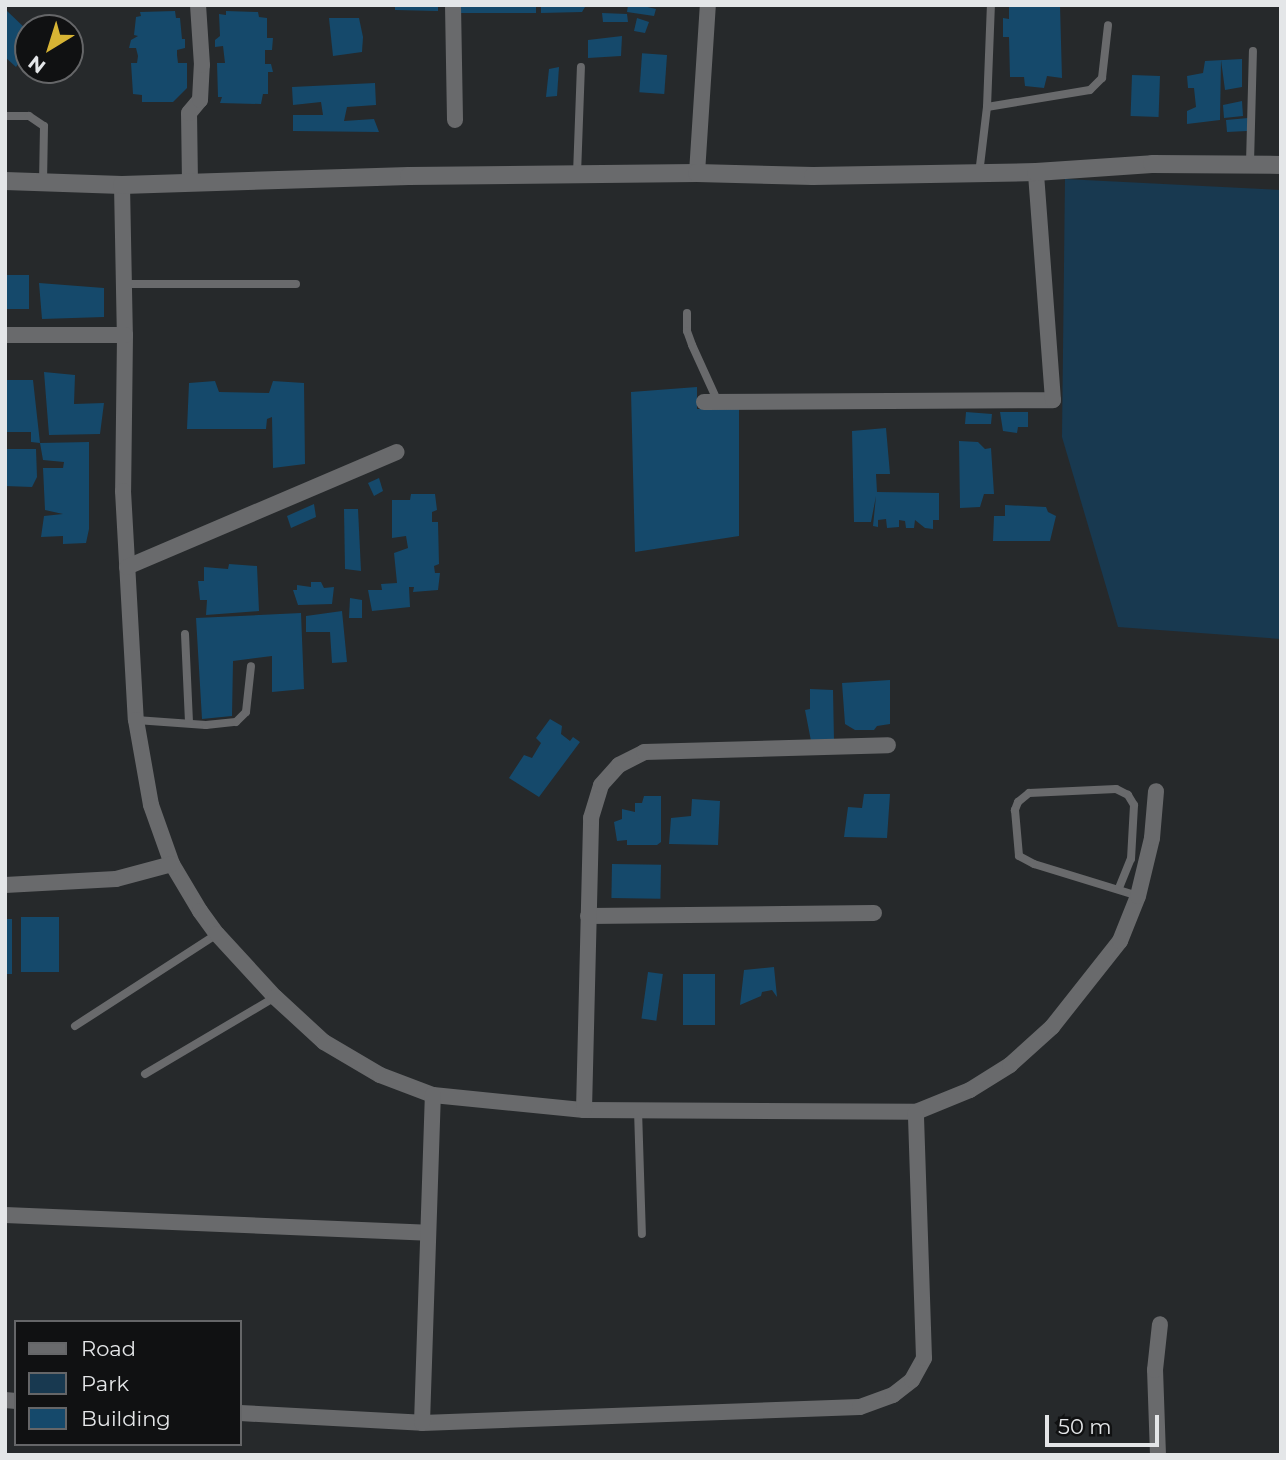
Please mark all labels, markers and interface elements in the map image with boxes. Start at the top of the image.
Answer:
north arrow [14,14,84,84]
text: N [24,51,50,78]
legend [14,1320,242,1446]
text: Road [81,1336,136,1361]
text: Park [81,1371,129,1396]
scale bar [1048,1400,1162,1444]
text: Building [81,1406,171,1431]
text: 50 m [1058,1414,1112,1439]

